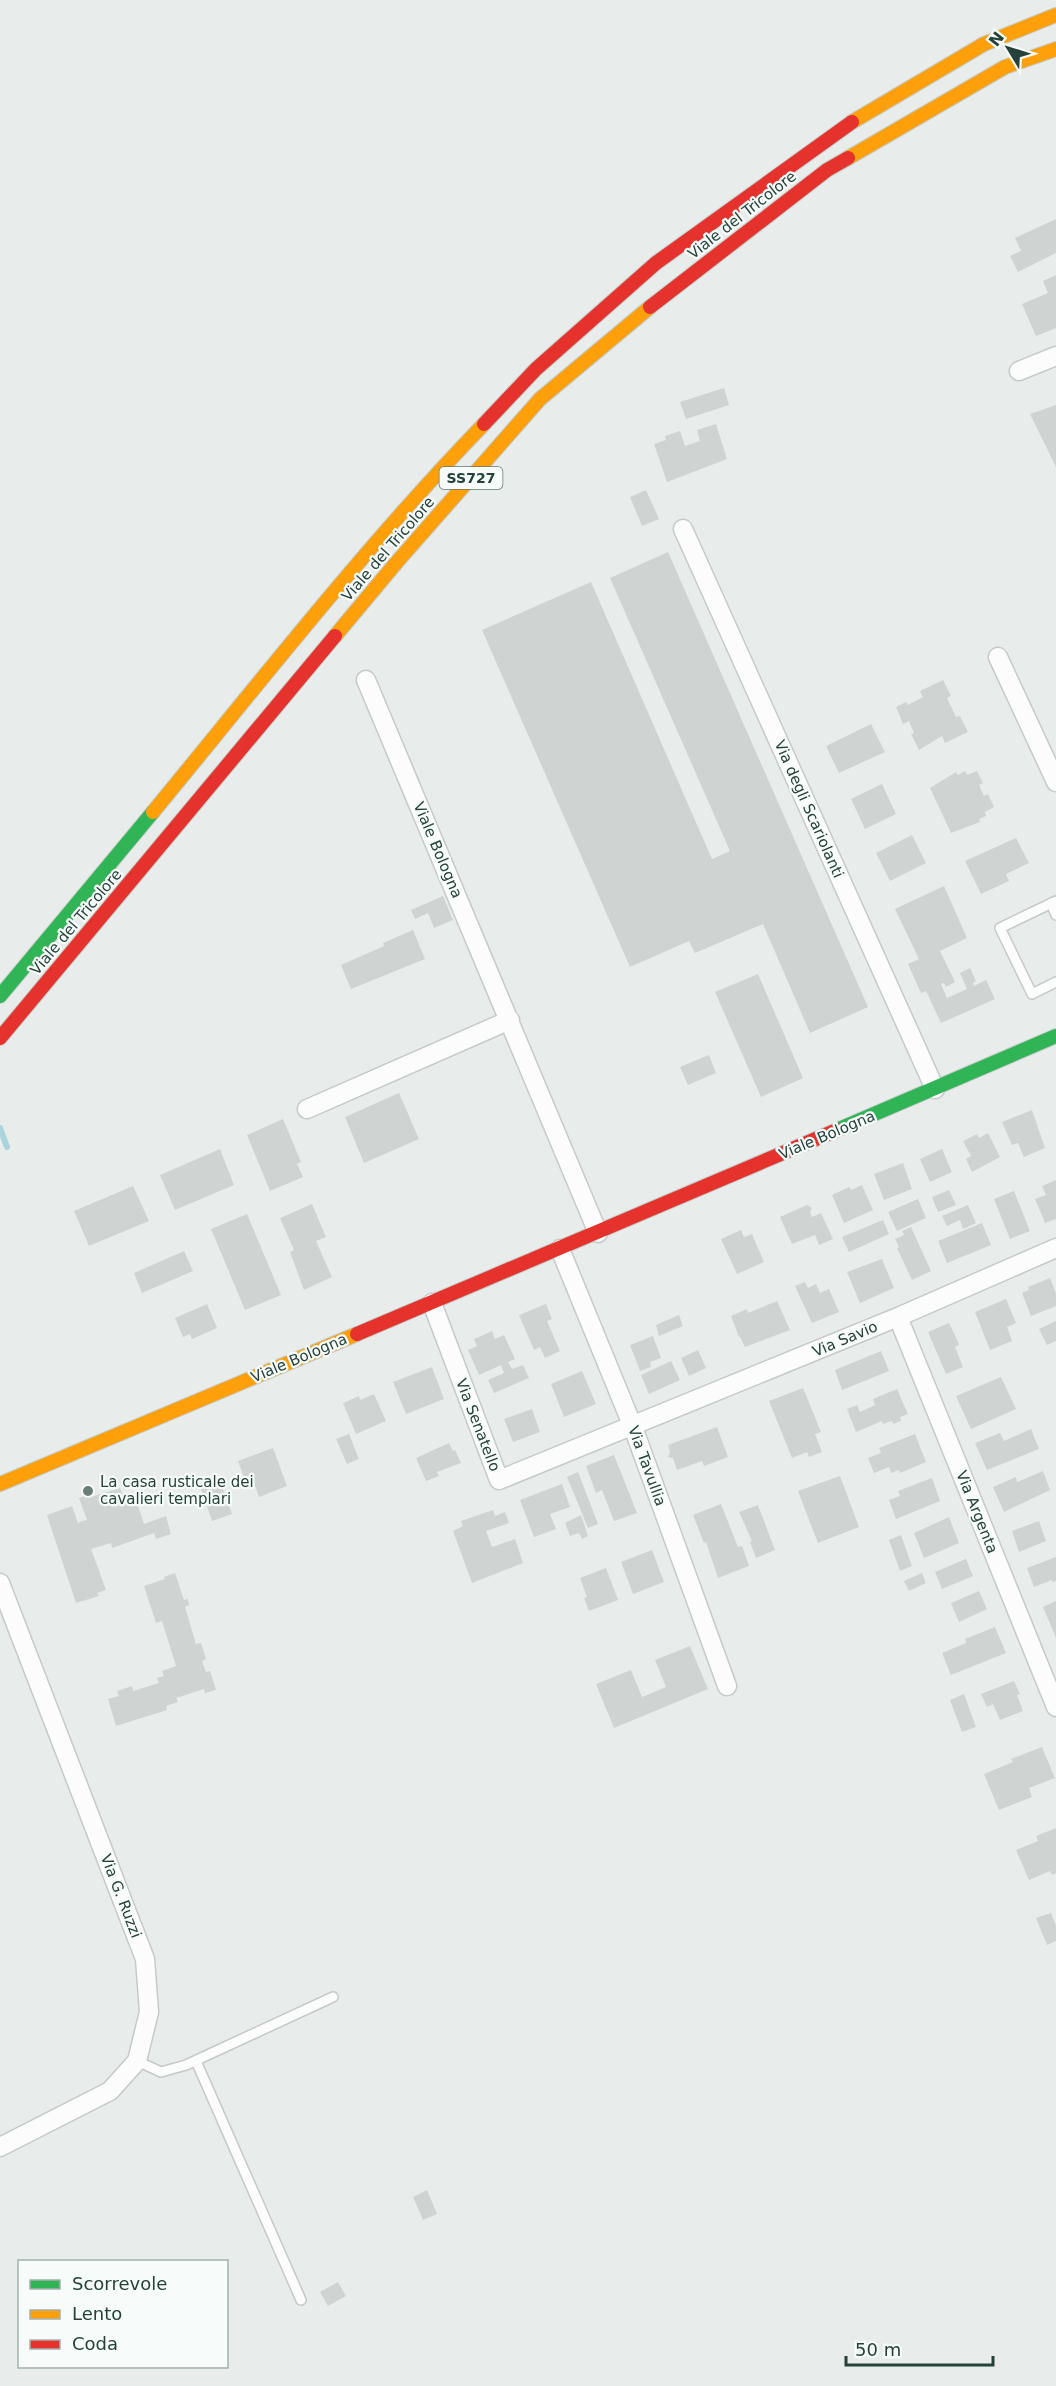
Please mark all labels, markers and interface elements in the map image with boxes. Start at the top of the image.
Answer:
north arrow [978,18,1038,78]
text: N [985,28,1008,50]
street label: Viale del Tricolore [684,167,800,263]
road number: SS727 [440,467,502,489]
street label: Viale del Tricolore [338,493,438,605]
street label: Via degli Scariolanti [771,737,847,881]
street label: Viale Bologna [410,799,466,901]
street label: Viale del Tricolore [27,866,125,978]
street label: Viale Bologna [776,1107,878,1163]
street label: Via Savio [810,1317,880,1361]
street label: Viale Bologna [248,1330,350,1386]
street label: Via Senatello [452,1376,504,1474]
street label: Via Tavullia [624,1423,670,1509]
street label: Via Argenta [952,1468,1002,1556]
place label: La casa rusticale dei cavalieri templari [100,1473,254,1508]
marker: La casa rusticale dei cavalieri templari [81,1484,95,1498]
street label: Via G. Ruzzi [97,1852,145,1940]
legend [18,2260,228,2368]
text: Scorrevole [72,2273,167,2294]
text: Lento [72,2303,122,2324]
scale bar [846,2329,993,2367]
text: Coda [72,2333,118,2354]
text: 50 m [855,2339,901,2360]

